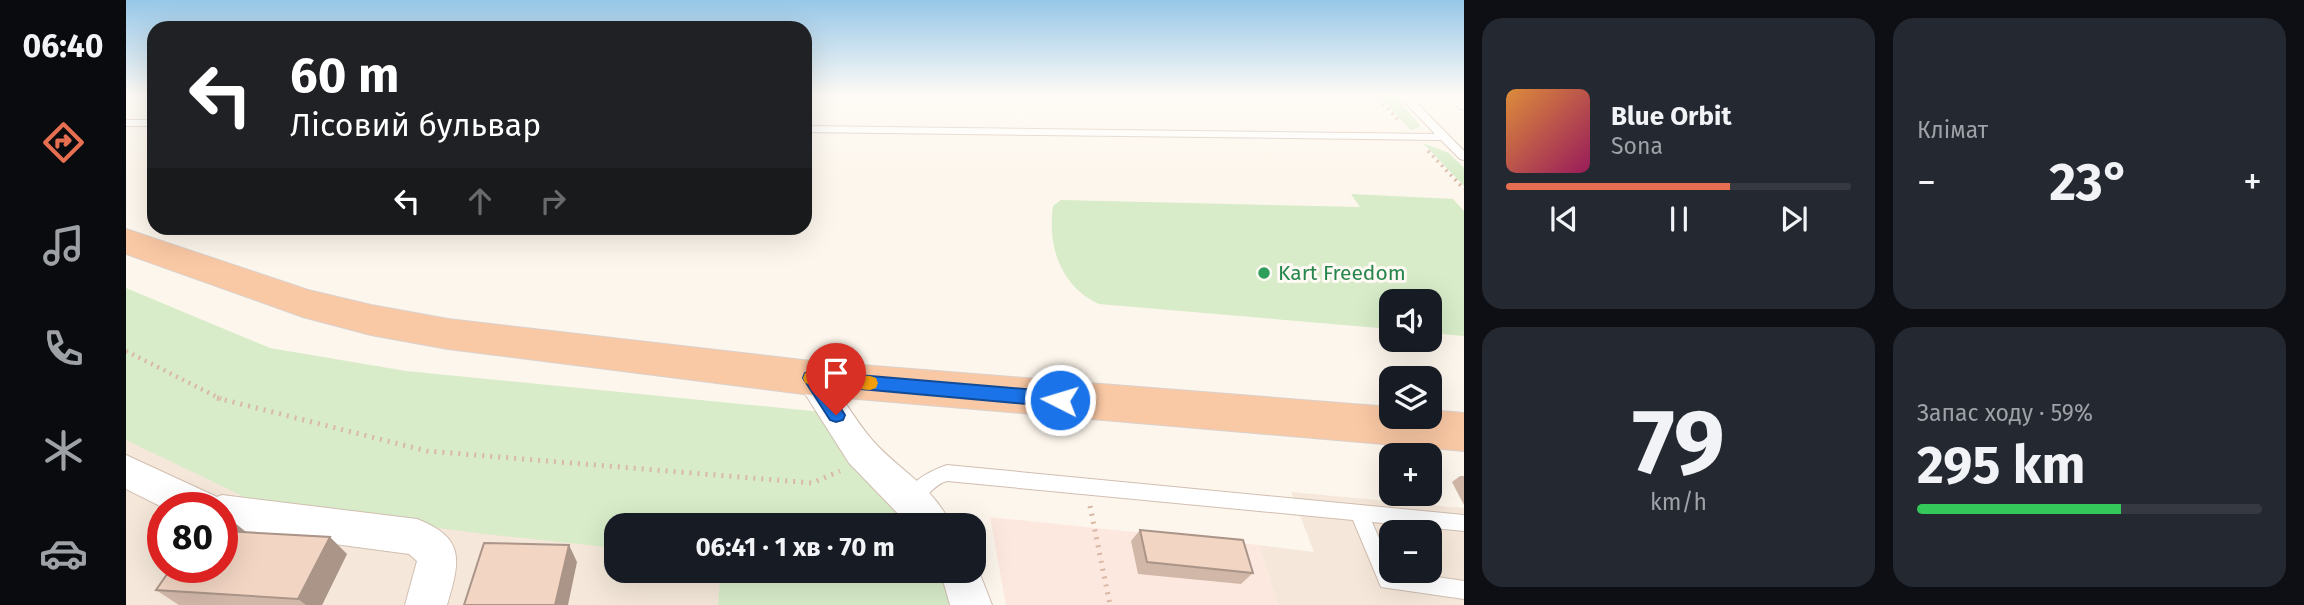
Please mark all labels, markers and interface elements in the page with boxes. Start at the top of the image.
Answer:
text: 06:40 [22,27,104,65]
text: 60 m [290,46,399,105]
icon: left [175,49,266,140]
text: Blue Orbit [1611,101,1731,132]
text: Лісовий бульвар [290,106,541,144]
text: Клімат [1917,116,1988,144]
icon: directions [39,118,88,167]
text: Sona [1611,132,1663,160]
text: 23° [2049,151,2130,214]
text: − [1917,159,1936,205]
text: + [2243,159,2262,205]
icon: left [388,182,426,220]
icon: ahead [461,182,499,220]
icon: right [534,182,572,220]
icon: previous [1545,200,1583,238]
icon: pause [1660,200,1698,238]
icon: next [1775,200,1813,238]
icon: music [39,221,88,270]
place label: Kart Freedom [1278,260,1406,286]
marker: Kart Freedom [1256,265,1272,281]
map controls [1379,289,1442,583]
button: sound [1379,289,1442,352]
icon: phone [39,324,88,373]
pin [806,343,866,415]
icon: arrive [817,354,855,392]
position arrow [1023,363,1097,437]
button: layers [1379,366,1442,429]
text: 79 [1632,388,1725,497]
text: Запас ходу · 59% [1917,399,2093,427]
icon: climate [39,426,88,475]
text: 295 km [1917,434,2085,497]
button: + [1379,443,1442,506]
text: km/h [1650,488,1707,516]
speed limit sign: 80 [147,492,238,583]
button: − [1379,520,1442,583]
icon: car [39,529,88,578]
text: 06:41 · 1 хв · 70 m [695,532,895,563]

